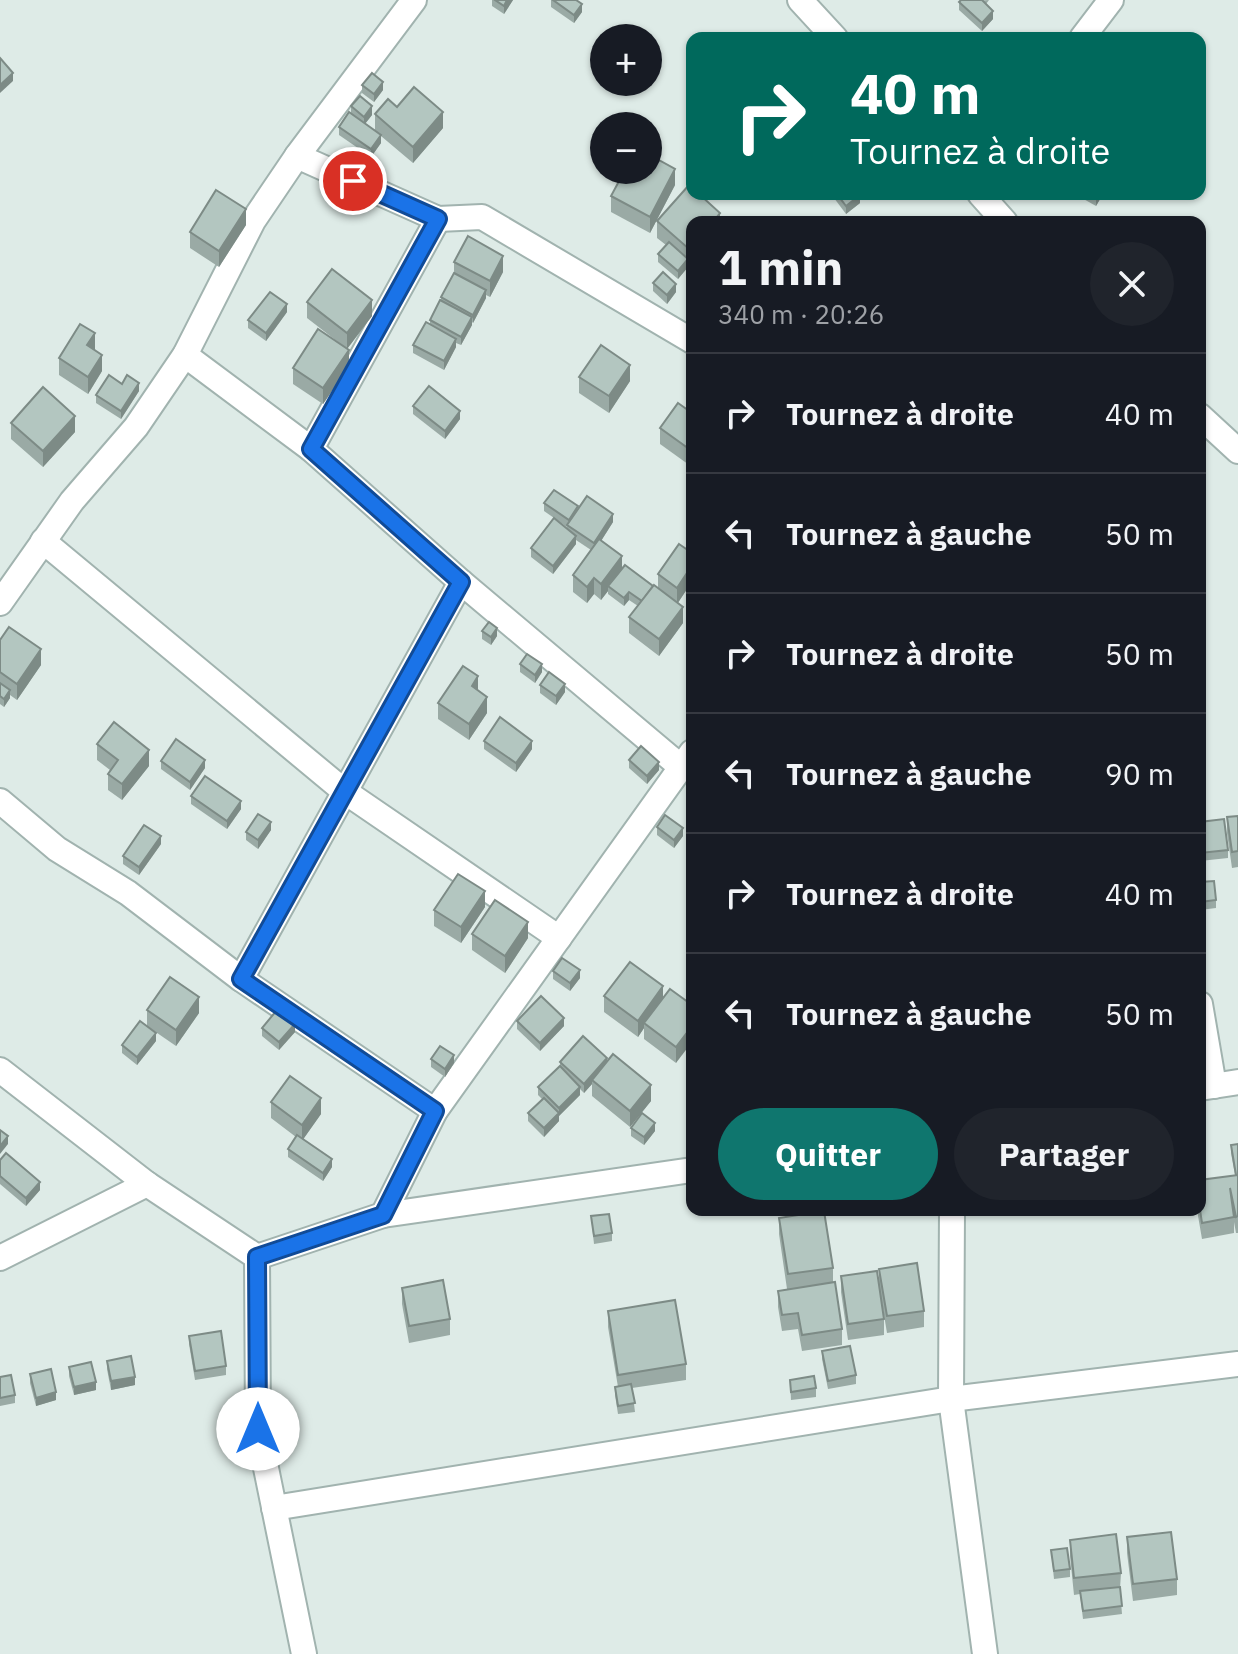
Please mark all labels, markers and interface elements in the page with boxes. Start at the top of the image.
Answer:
map controls [590,24,662,184]
button: + [590,24,662,96]
text: 40 m [850,57,980,129]
icon: right [718,64,822,168]
button: − [590,112,662,184]
text: Tournez à droite [850,127,1110,174]
pin [319,147,387,215]
icon: arrive [331,159,375,203]
text: 1 min [718,236,843,298]
button: close [1090,242,1174,326]
text: 340 m · 20:26 [718,297,884,331]
icon: right [718,391,762,435]
text: Tournez à droite [786,394,1014,433]
text: 40 m [1105,394,1174,433]
icon: left [718,511,762,555]
text: Tournez à gauche [786,514,1032,553]
text: 50 m [1105,514,1174,553]
icon: right [718,631,762,675]
text: Tournez à droite [786,634,1014,673]
text: 50 m [1105,634,1174,673]
icon: left [718,751,762,795]
text: Tournez à gauche [786,754,1032,793]
text: 90 m [1105,754,1174,793]
icon: right [718,871,762,915]
text: Tournez à droite [786,874,1014,913]
text: 40 m [1105,874,1174,913]
icon: left [718,991,762,1035]
text: Tournez à gauche [786,994,1032,1033]
text: 50 m [1105,994,1174,1033]
button: Quitter [718,1108,938,1200]
button: Partager [954,1108,1174,1200]
position arrow [216,1387,300,1471]

